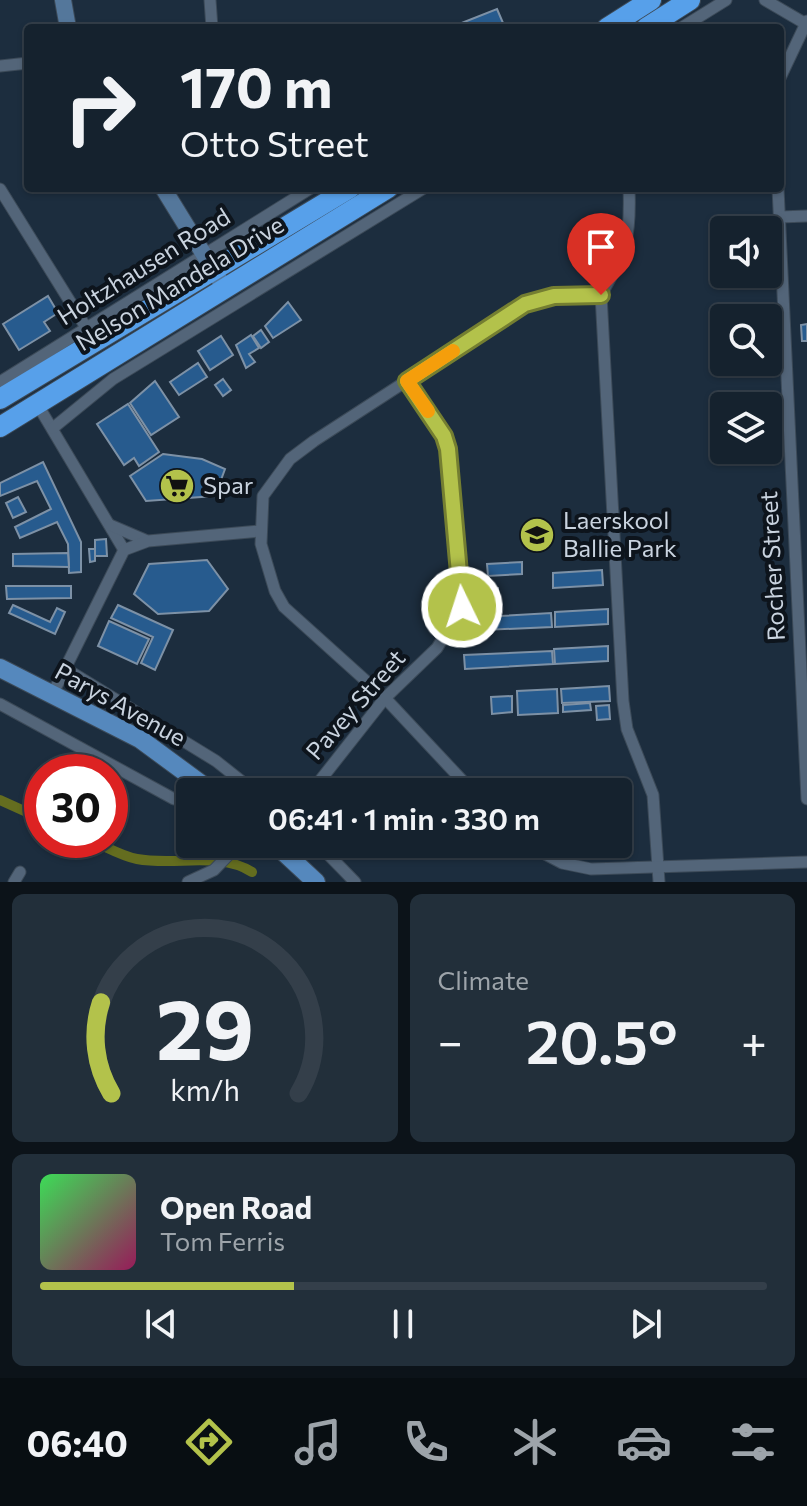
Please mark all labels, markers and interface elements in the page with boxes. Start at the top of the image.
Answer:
text: 170 m [180,51,333,120]
icon: right [48,56,152,160]
text: Otto Street [180,120,369,164]
street label: Holtzhausen Road [52,201,235,330]
street label: Nelson Mandela Drive [70,209,288,356]
pin [567,213,635,295]
map controls [710,216,782,464]
button: sound [710,216,782,288]
icon: arrive [579,225,623,269]
button: search [710,304,782,376]
button: layers [710,392,782,464]
supermarket icon: Spar [158,467,196,505]
place label: Spar [203,470,254,499]
street label: Rocher Street [753,490,790,642]
place label: Laerskool Ballie Park [563,505,677,562]
school or university icon: Laerskool Ballie Park [518,516,556,554]
position arrow [420,565,504,649]
street label: Pavey Street [299,643,411,765]
street label: Parys Avenue [50,656,191,752]
speed limit sign: 30 [24,754,128,858]
text: 06:41 · 1 min · 330 m [268,799,540,836]
text: Climate [438,964,529,995]
text: 29 [156,975,254,1077]
text: 20.5° [526,1003,678,1076]
text: − [438,1013,463,1067]
text: + [741,1013,767,1067]
text: km/h [170,1072,240,1107]
text: Open Road [160,1188,312,1225]
text: Tom Ferris [160,1225,285,1256]
icon: previous [139,1302,183,1346]
icon: pause [381,1302,425,1346]
icon: next [624,1302,668,1346]
icon: directions [181,1414,237,1470]
icon: music [290,1414,346,1470]
icon: phone [398,1414,454,1470]
icon: climate [507,1414,563,1470]
icon: car [616,1414,672,1470]
icon: filters [725,1414,781,1470]
text: 06:40 [26,1420,128,1464]

